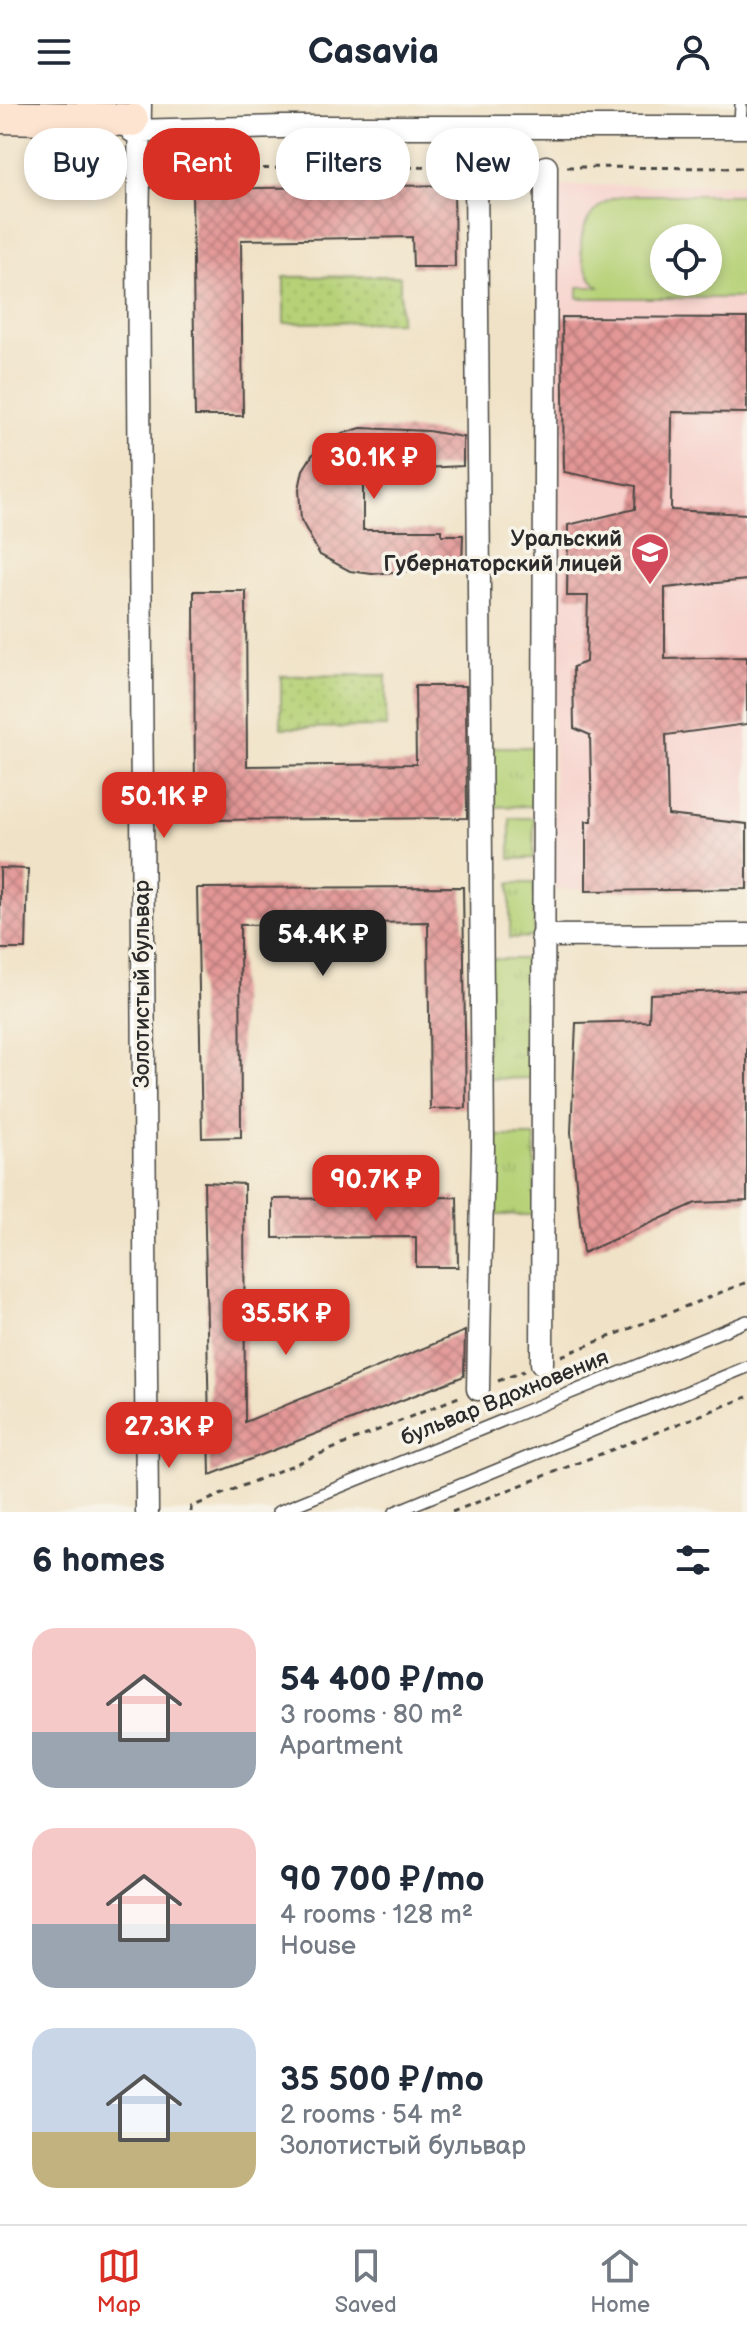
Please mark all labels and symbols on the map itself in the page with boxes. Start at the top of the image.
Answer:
pin: 30.1K ₽ [300,433,448,501]
place label: Уральский Губернаторский лицей [383,526,622,578]
school or university icon: Уральский Губернаторский лицей [629,531,671,586]
pin: 50.1K ₽ [90,772,238,840]
street label: Золотистый бульвар [129,879,156,1088]
pin: 54.4K ₽ [249,910,397,978]
pin: 90.7K ₽ [302,1155,450,1223]
pin: 35.5K ₽ [212,1289,360,1357]
street label: бульвар Вдохновения [397,1344,613,1452]
pin: 27.3K ₽ [95,1402,243,1470]

